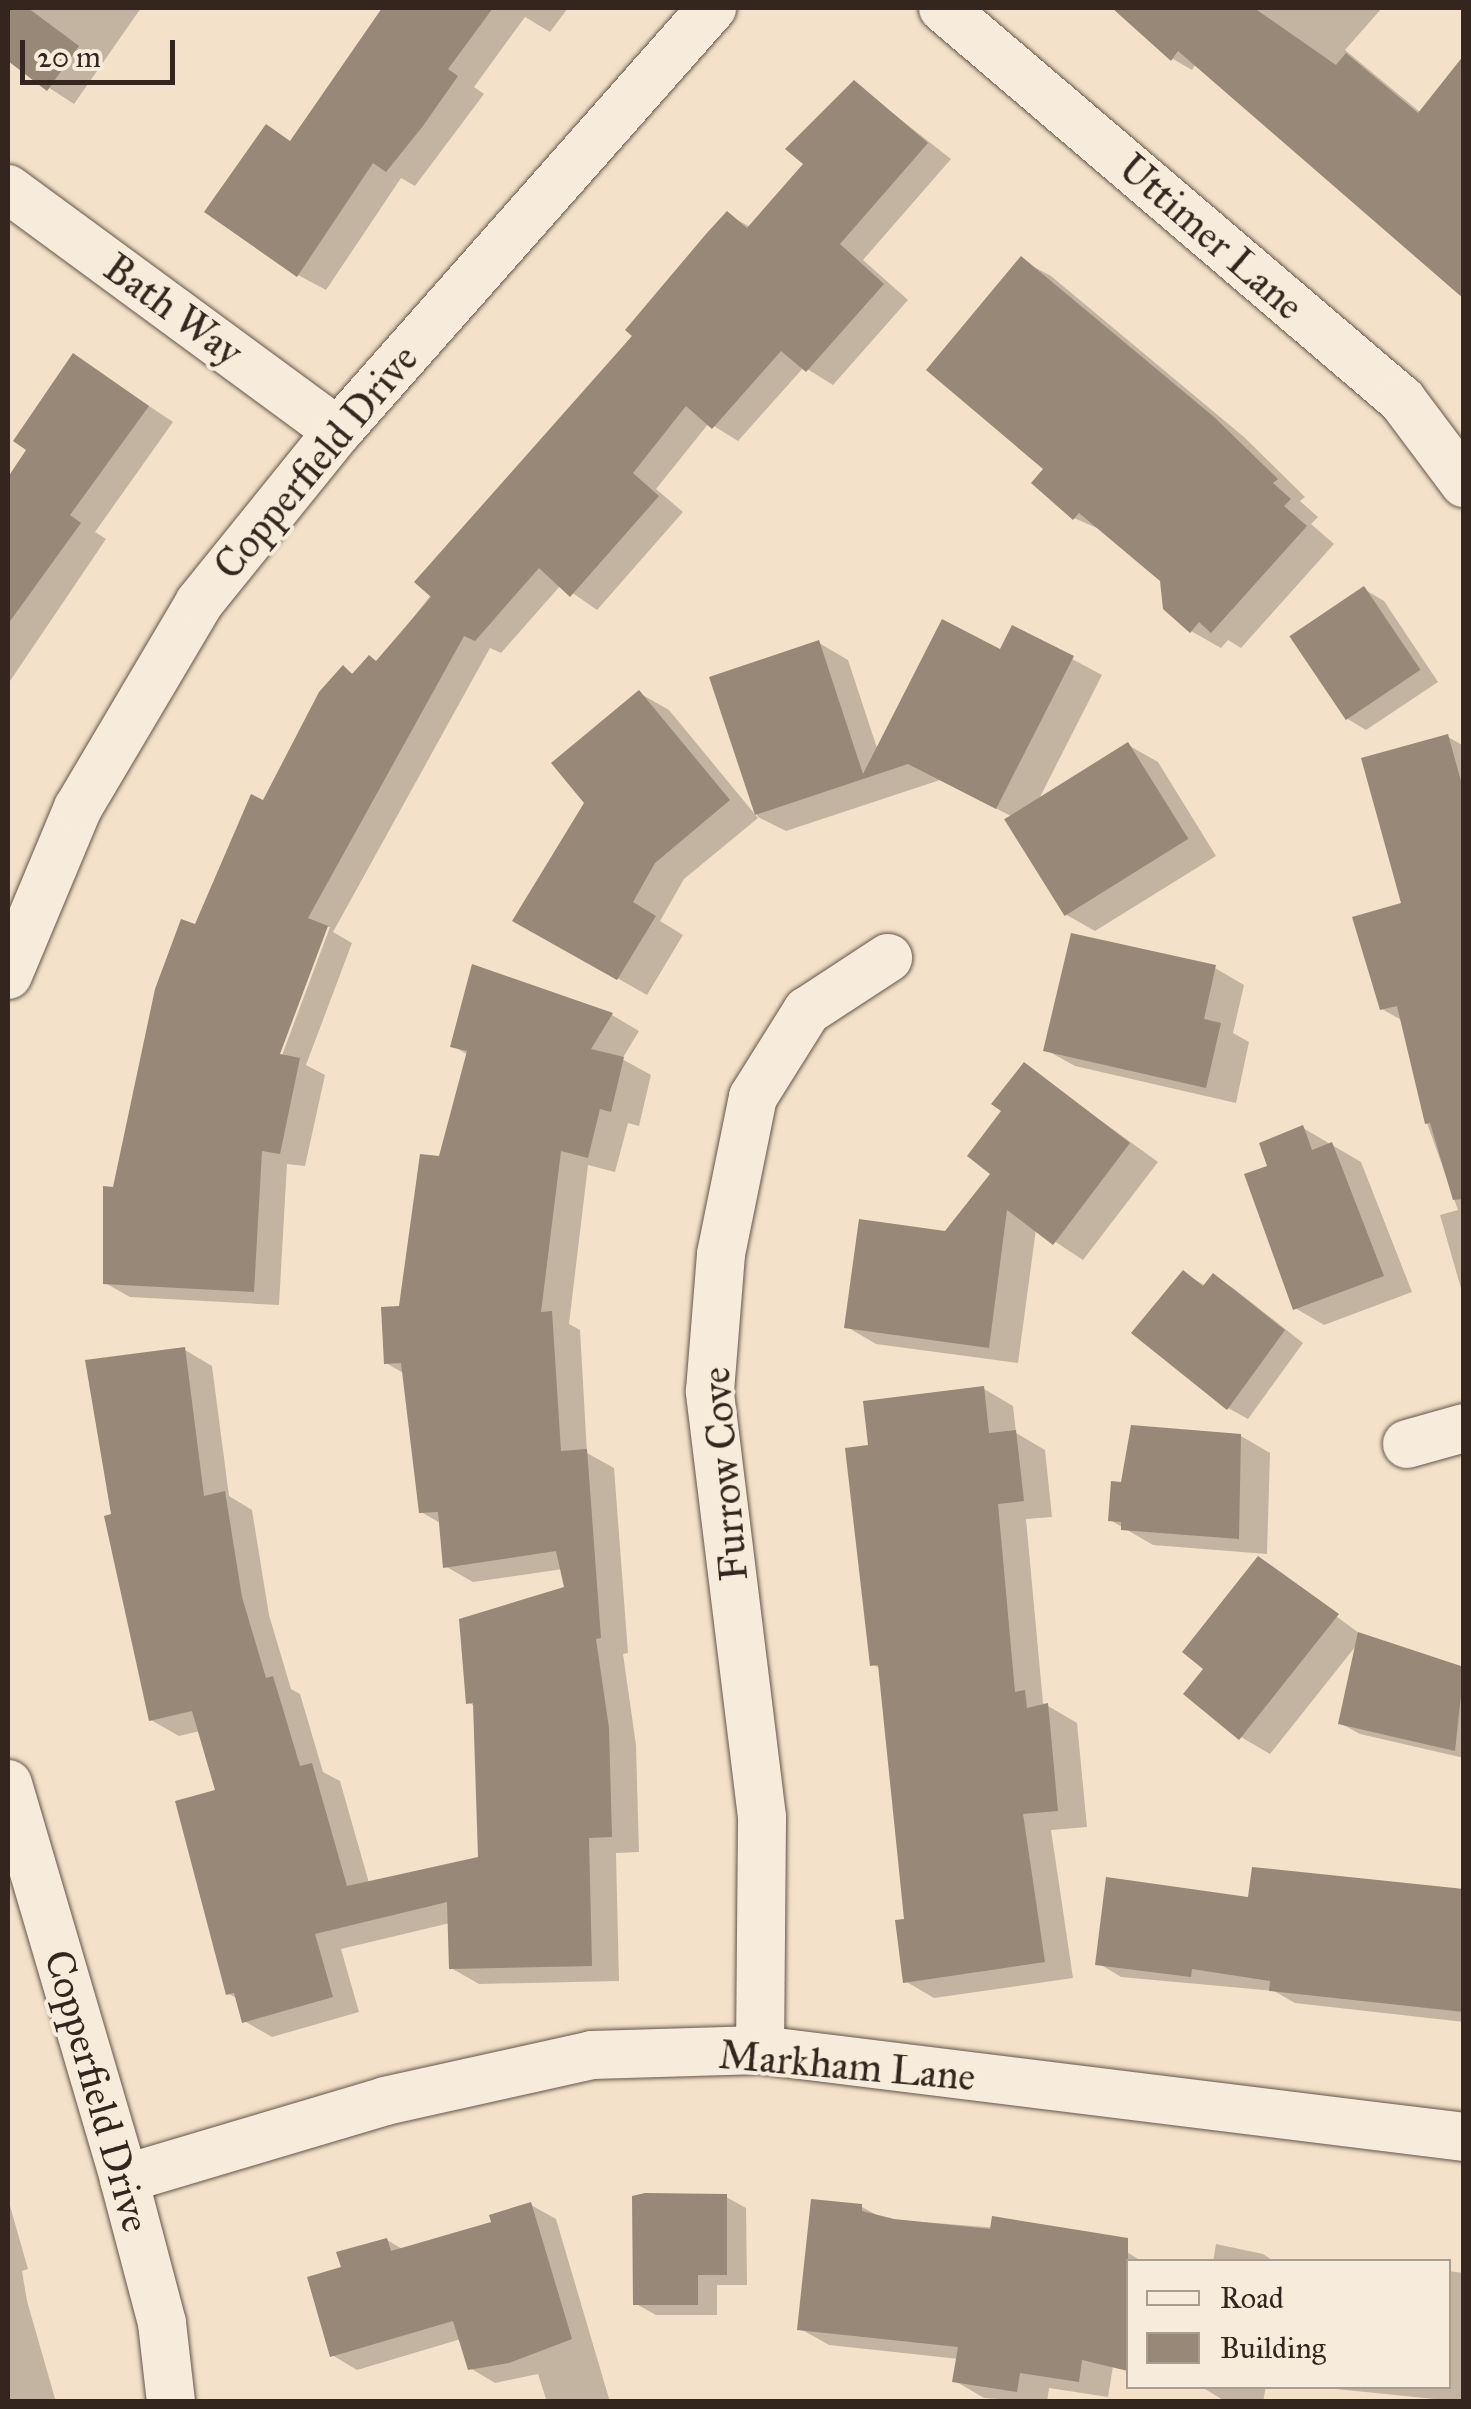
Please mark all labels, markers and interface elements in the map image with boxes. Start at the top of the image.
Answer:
scale bar [25,20,180,82]
text: 20 m [37,39,101,75]
street label: Uttimer Lane [1109,144,1313,330]
street label: Bath Way [94,244,252,376]
street label: Copperfield Drive [204,335,428,589]
street label: Furrow Cove [692,1365,758,1583]
street label: Copperfield Drive [34,1944,160,2238]
street label: Markham Lane [717,2031,977,2101]
legend [1126,2259,1451,2389]
text: Road [1220,2280,1284,2316]
text: Building [1220,2330,1326,2366]

